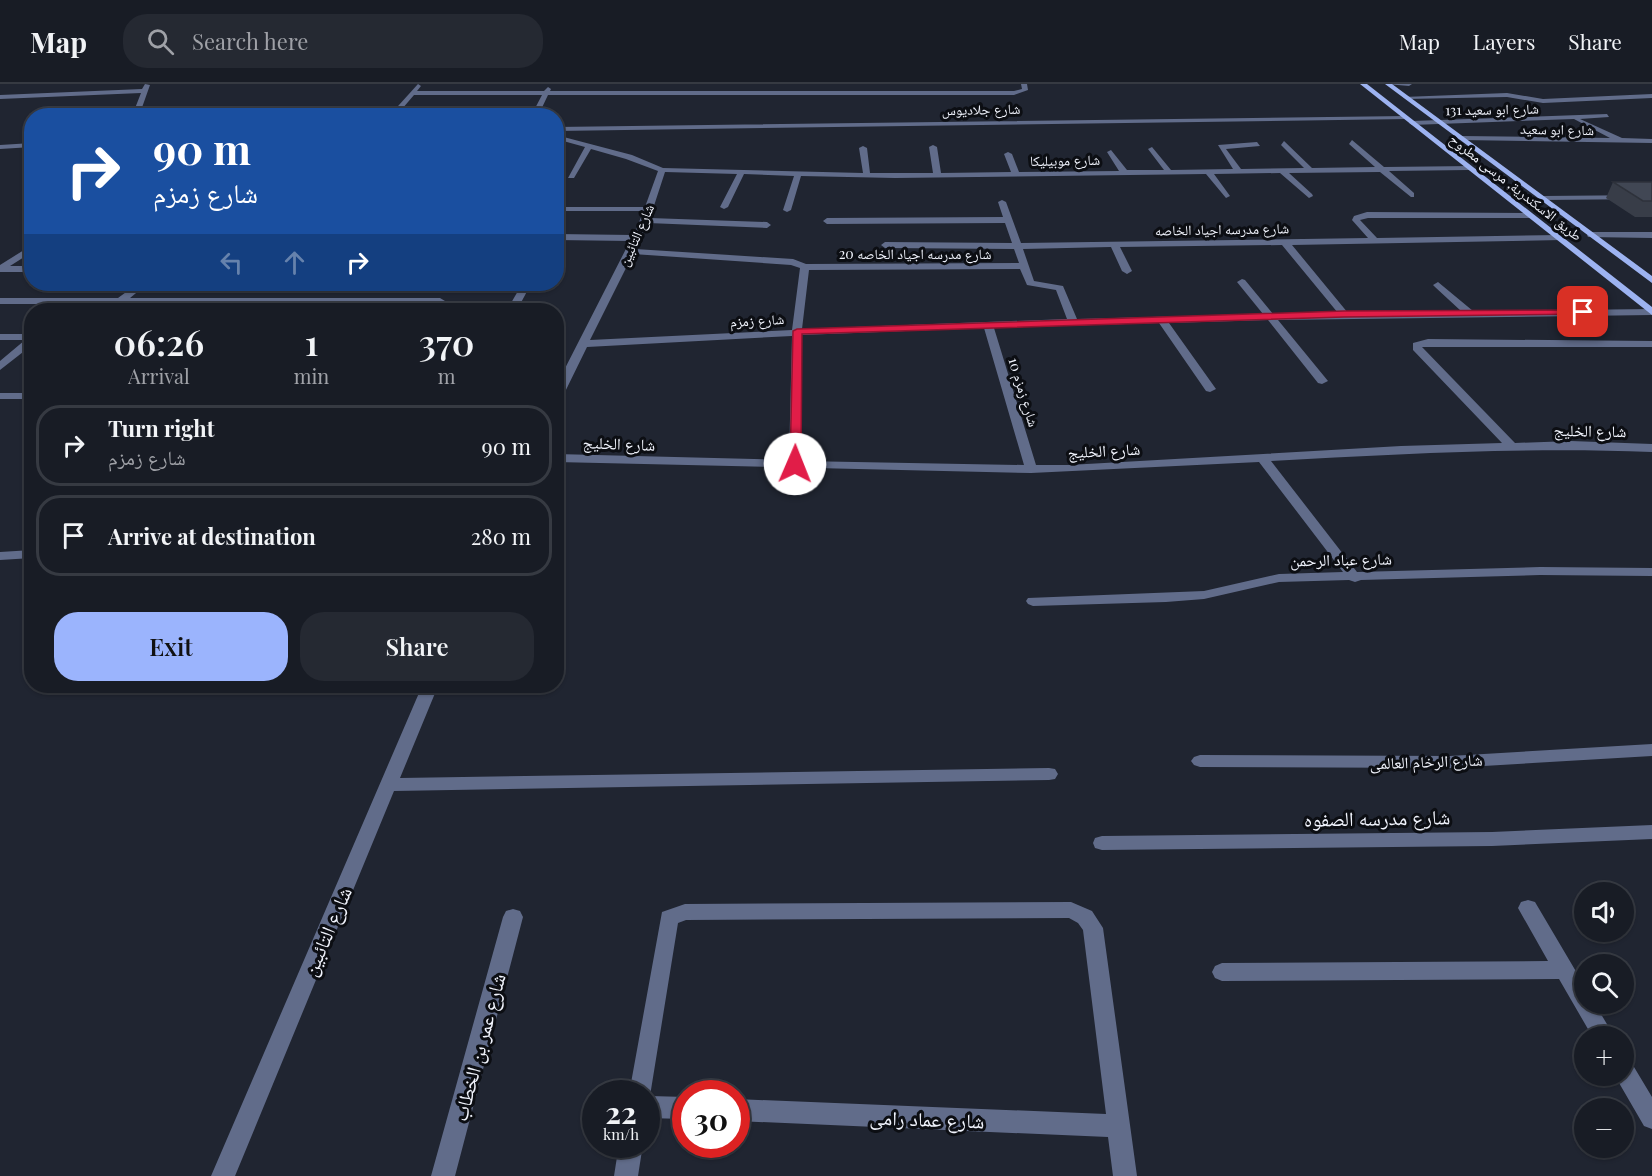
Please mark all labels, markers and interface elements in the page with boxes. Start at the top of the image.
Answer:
search box [123,14,543,68]
text: Map [30,23,87,60]
icon: search [144,25,177,58]
text: Search here [192,26,308,56]
text: Map [1399,27,1440,55]
text: Layers [1473,27,1535,55]
text: Share [1568,27,1622,55]
street label: شارع جلاديوس [941,99,1021,120]
street label: شارع ابو سعيد 131 [1445,99,1539,120]
street label: شارع ابو سعيد [1520,119,1594,140]
text: 90 m [153,120,251,176]
street label: طريق الاسكندرية, مرسى مطروح [1445,129,1586,246]
icon: right [54,132,132,210]
street label: شارع موبيليكا [1030,150,1100,171]
text: شارع زمزم [153,174,258,210]
street label: شارع التائبين [614,201,659,269]
street label: شارع مدرسه اجياد الخاصه [1155,218,1289,241]
street label: شارع مدرسه اجياد الخاصه 20 [839,244,991,264]
icon: left [215,246,248,279]
icon: ahead [278,246,311,279]
icon: right [341,246,374,279]
pin [1557,286,1608,337]
icon: arrive [1566,295,1599,328]
street label: شارع زمزم [729,309,785,332]
text: 06:26 [114,317,204,365]
text: 1 [305,317,318,365]
text: 370 [419,317,474,365]
street label: شارع زمزم 10 [1004,355,1044,429]
text: Arrival [128,362,190,389]
text: min [294,362,329,389]
text: m [438,362,455,389]
text: Turn right [108,413,214,443]
street label: شارع الخليج [1554,419,1626,442]
icon: right [57,429,90,462]
text: 90 m [482,431,531,461]
street label: شارع الخليج [582,431,656,456]
position arrow [763,432,827,496]
street label: شارع الخليج [1067,438,1141,463]
text: شارع زمزم [108,443,186,470]
icon: arrive [57,519,90,552]
text: Arrive at destination [108,521,316,551]
text: 280 m [471,521,531,551]
street label: شارع عباد الرحمن [1290,548,1392,571]
button: Exit [54,612,288,681]
button: Share [300,612,534,681]
street label: شارع الرخام العالمى [1369,749,1483,774]
street label: شارع مدرسه الصفوه [1304,802,1450,833]
street label: شارع التائبين [295,882,358,980]
map controls [1574,882,1634,1158]
button: sound [1574,882,1634,942]
button: search [1574,954,1634,1014]
street label: شارع عمر بن الخطاب [445,970,512,1124]
button: + [1574,1026,1634,1086]
speed limit sign: 30 [672,1080,750,1158]
text: 22 [605,1092,637,1132]
button: − [1574,1098,1634,1158]
street label: شارع عماد رامى [869,1103,985,1134]
text: km/h [603,1124,639,1144]

